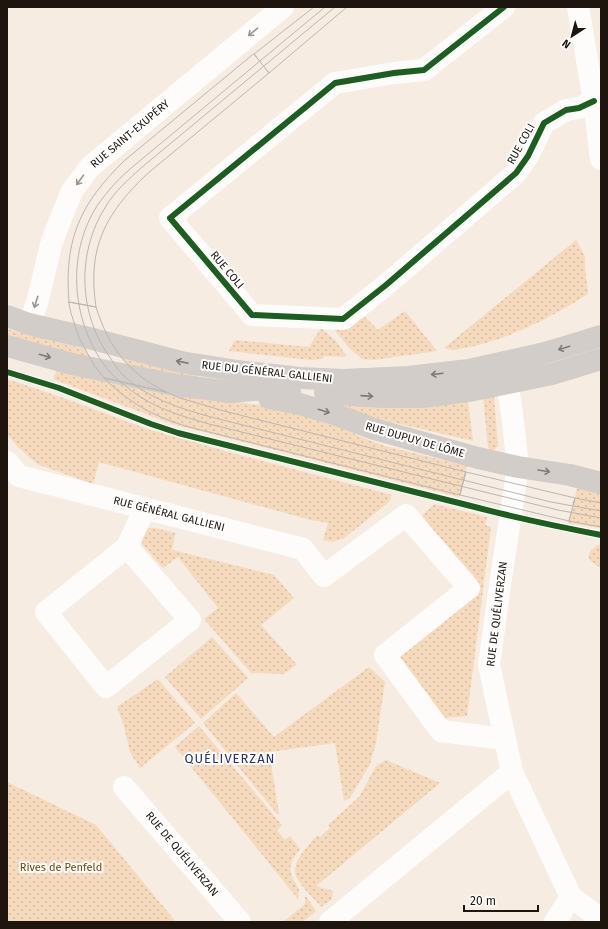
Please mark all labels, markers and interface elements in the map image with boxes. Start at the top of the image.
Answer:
north arrow [552,16,592,56]
one-way arrow [247,27,258,36]
text: N [560,36,573,51]
street label: RUE SAINT-EXUPÉRY [87,96,172,171]
street label: RUE COLI [504,121,538,167]
one-way arrow [76,175,84,186]
street label: RUE COLI [208,249,246,291]
one-way arrow [32,295,39,308]
one-way arrow [557,345,570,352]
one-way arrow [38,353,51,360]
one-way arrow [176,358,189,366]
street label: RUE DU GÉNÉRAL GALLIENI [201,358,333,385]
one-way arrow [430,370,443,377]
one-way arrow [360,392,373,399]
one-way arrow [317,408,330,415]
street label: RUE DUPUY DE LÔME [364,419,466,460]
one-way arrow [537,467,550,475]
street label: RUE GÉNÉRAL GALLIENI [112,493,226,534]
street label: RUE DE QUÉLIVERZAN [483,560,510,667]
district label: QUÉLIVERZAN [185,751,275,766]
street label: RUE DE QUÉLIVERZAN [143,809,222,899]
park label: Rives de Penfeld [20,861,102,874]
scale bar [464,887,538,913]
text: 20 m [470,894,496,908]

